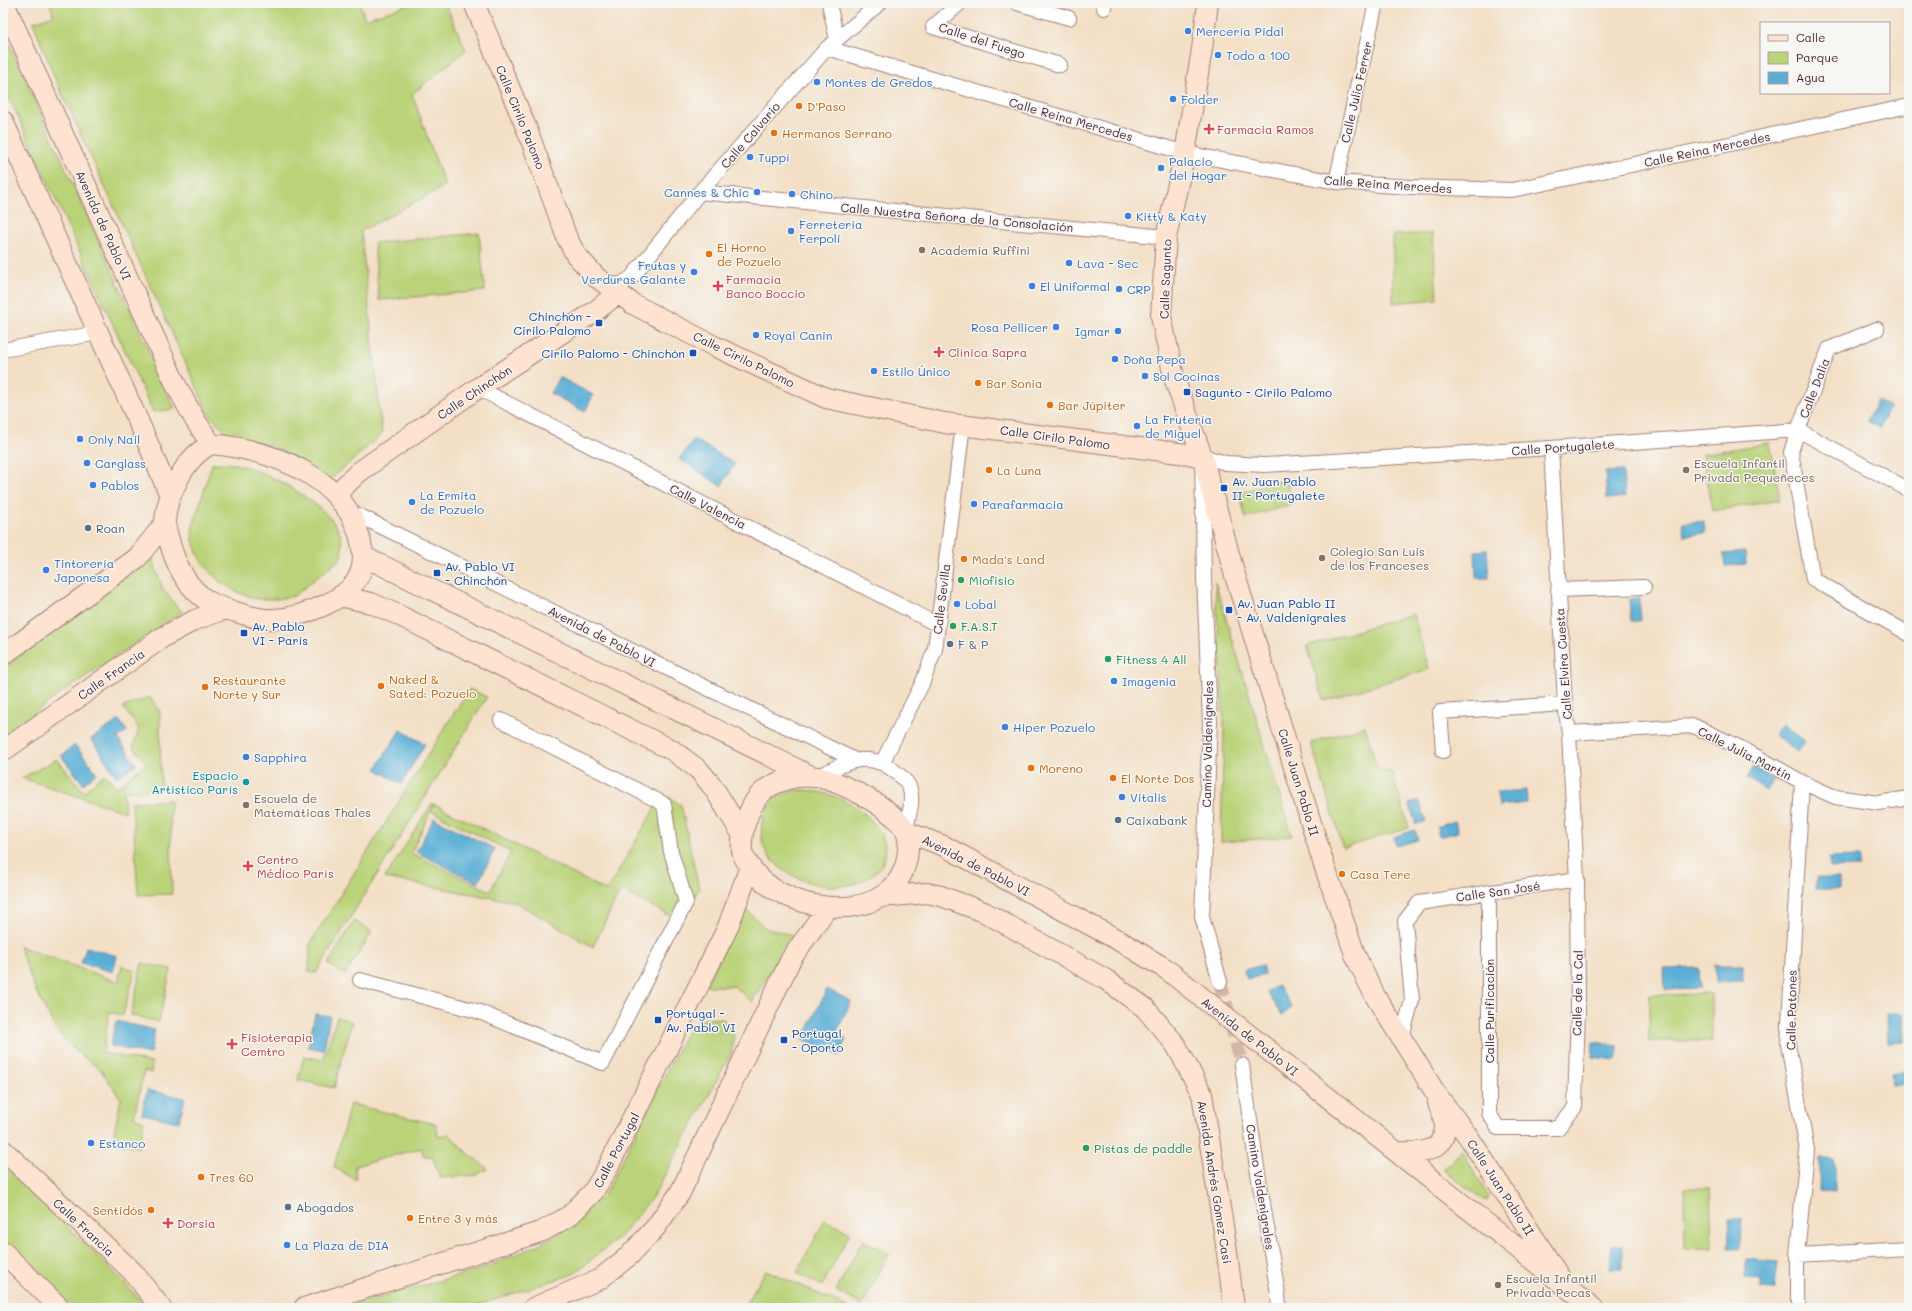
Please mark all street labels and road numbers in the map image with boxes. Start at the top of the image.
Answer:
street label: Calle del Fuego [937,18,1027,62]
street label: Calle Julio Ferrer [1337,40,1375,144]
street label: Calle Cirilo Palomo [493,63,549,171]
street label: Calle Reina Mercedes [1007,94,1135,144]
street label: Calle Calvario [717,98,783,172]
street label: Calle Reina Mercedes [1643,128,1772,170]
street label: Avenida de Pablo VI [73,168,135,282]
street label: Calle Reina Mercedes [1323,172,1453,196]
street label: Calle Nuestra Señora de la Consolación [840,199,1074,235]
street label: Calle Sagunto [1156,239,1174,319]
street label: Calle Cirilo Palomo [691,328,797,390]
street label: Calle Dalia [1795,356,1833,420]
street label: Calle Chinchón [434,361,514,423]
street label: Calle Cirilo Palomo [999,421,1111,453]
street label: Calle Portugalete [1511,435,1615,459]
street label: Calle Valencia [667,480,749,532]
street label: Calle Sevilla [929,563,953,635]
street label: Avenida de Pablo VI [546,602,658,670]
street label: Calle Elvira Cuesta [1551,608,1575,720]
street label: Calle Francia [74,645,148,703]
street label: Camino Valdenigrales [1198,680,1216,808]
street label: Calle Julia Martín [1695,722,1795,784]
street label: Calle Juan Pablo II [1275,726,1323,838]
street label: Avenida de Pablo VI [920,831,1032,899]
street label: Calle San José [1455,877,1541,905]
street label: Calle de la Cal [1568,950,1586,1036]
street label: Calle Purificación [1481,959,1497,1063]
street label: Calle Patones [1782,969,1800,1050]
street label: Avenida de Pablo VI [1198,993,1302,1079]
street label: Avenida Andrés Gómez Casi [1194,1099,1236,1265]
street label: Calle Portugal [589,1110,643,1190]
street label: Camino Valdenigrales [1243,1123,1279,1251]
street label: Calle Juan Pablo II [1464,1136,1538,1238]
street label: Calle Francia [50,1194,118,1260]

